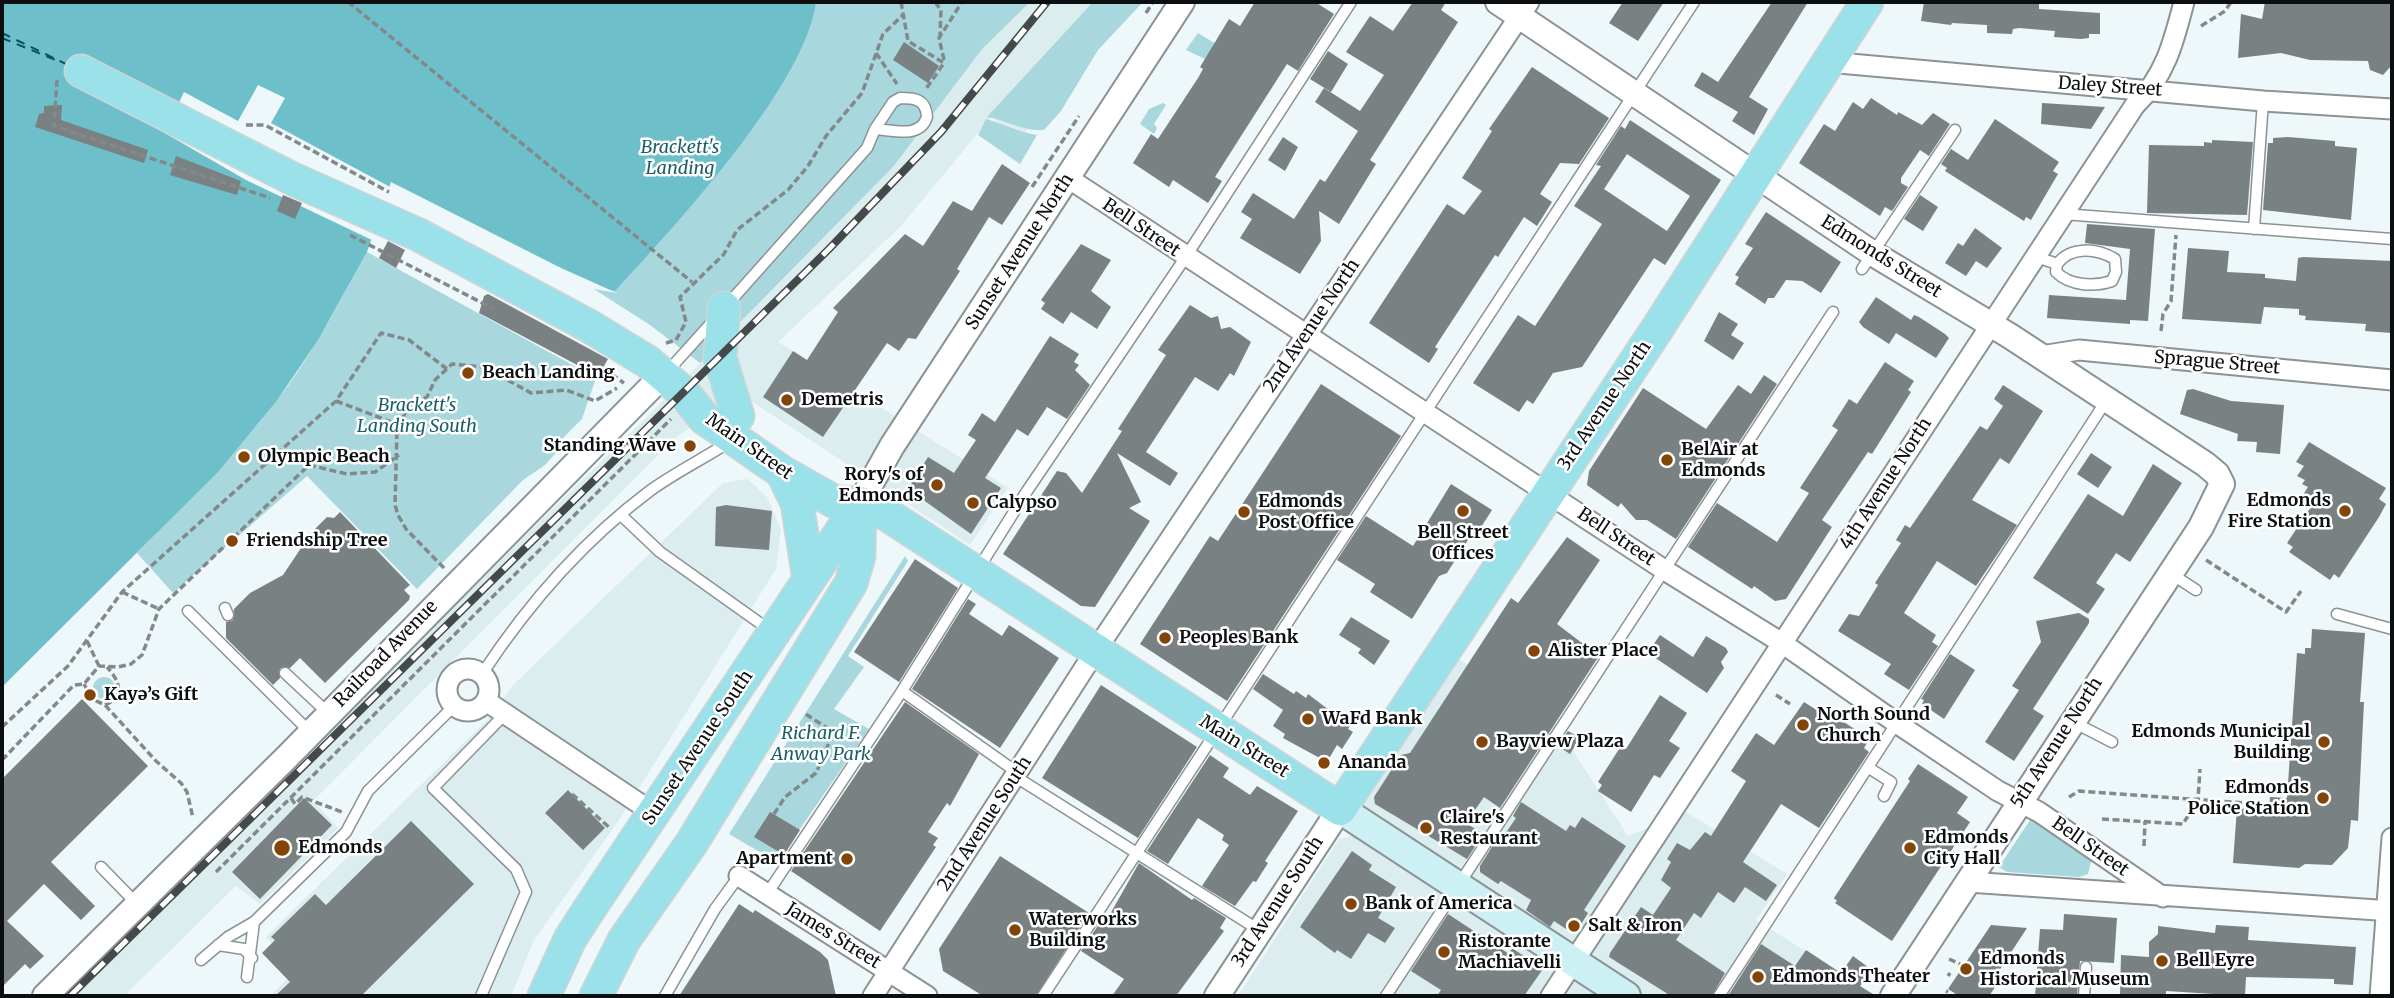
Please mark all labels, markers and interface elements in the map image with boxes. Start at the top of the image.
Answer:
street label: Daley Street [2057,73,2163,101]
park label: Brackett's Landing [641,137,719,180]
street label: Sunset Avenue North [961,170,1079,334]
street label: Bell Street [1098,194,1184,262]
street label: Edmonds Street [1817,211,1945,303]
street label: 2nd Avenue North [1259,255,1365,397]
street label: 3rd Avenue North [1554,337,1656,475]
street label: Sprague Street [2153,347,2281,379]
place label: Beach Landing [482,362,615,384]
marker: Beach Landing [460,365,476,381]
place label: Demetris [801,389,884,411]
marker: Demetris [779,392,795,408]
park label: Brackett's Landing South [357,395,477,438]
street label: Main Street [701,409,797,485]
street label: 4th Avenue North [1835,414,1937,554]
place label: Standing Wave [544,435,676,457]
marker: Standing Wave [682,438,698,454]
place label: BelAir at Edmonds [1681,439,1765,482]
place label: Olympic Beach [258,446,390,468]
marker: Olympic Beach [236,449,252,465]
marker: BelAir at Edmonds [1659,452,1675,468]
place label: Rory's of Edmonds [839,464,923,506]
marker: Rory's of Edmonds [929,477,945,493]
place label: Edmonds Fire Station [2228,490,2331,532]
place label: Edmonds Post Office [1258,491,1354,534]
place label: Calypso [987,492,1057,514]
marker: Calypso [965,495,981,511]
marker: Bell Street Offices [1455,503,1471,519]
street label: Bell Street [1573,503,1659,571]
marker: Edmonds Fire Station [2337,503,2353,519]
marker: Edmonds Post Office [1236,504,1252,520]
place label: Bell Street Offices [1417,522,1509,564]
place label: Friendship Tree [246,530,387,552]
marker: Friendship Tree [224,533,240,549]
street label: Railroad Avenue [330,596,442,712]
place label: Peoples Bank [1179,627,1299,649]
marker: Peoples Bank [1157,630,1173,646]
place label: Alister Place [1548,640,1658,662]
marker: Alister Place [1526,643,1542,659]
street label: Sunset Avenue South [638,667,758,829]
street label: 5th Avenue North [2007,674,2107,812]
place label: Kayə’s Gift [104,684,198,706]
marker: Kayə’s Gift [82,687,98,703]
place label: North Sound Church [1817,704,1930,746]
place label: WaFd Bank [1322,708,1422,730]
street label: Main Street [1195,711,1293,783]
marker: WaFd Bank [1300,711,1316,727]
marker: North Sound Church [1795,717,1811,733]
place label: Edmonds Municipal Building [2131,721,2310,764]
park label: Richard F. Anway Park [771,723,871,766]
place label: Bayview Plaza [1496,731,1624,753]
marker: Bayview Plaza [1474,734,1490,750]
marker: Edmonds Municipal Building [2316,734,2332,750]
place label: Ananda [1338,752,1407,774]
street label: 2nd Avenue South [933,753,1037,895]
marker: Ananda [1316,755,1332,771]
place label: Edmonds Police Station [2187,777,2309,820]
marker: Edmonds Police Station [2315,790,2331,806]
place label: Claire's Restaurant [1440,807,1538,850]
street label: Bell Street [2047,813,2133,881]
marker: Claire's Restaurant [1418,820,1434,836]
place label: Edmonds City Hall [1924,827,2008,870]
street label: 3rd Avenue South [1228,833,1328,971]
place label: Edmonds [298,837,382,859]
marker: Edmonds [272,838,292,858]
marker: Edmonds City Hall [1902,840,1918,856]
place label: Apartment [736,848,833,870]
marker: Apartment [839,851,855,867]
place label: Bank of America [1365,893,1512,915]
marker: Bank of America [1343,896,1359,912]
street label: James Street [782,898,884,974]
place label: Waterworks Building [1029,909,1137,951]
place label: Salt & Iron [1588,915,1682,937]
marker: Salt & Iron [1566,918,1582,934]
marker: Waterworks Building [1007,922,1023,938]
place label: Ristorante Machiavelli [1458,931,1561,974]
marker: Ristorante Machiavelli [1436,944,1452,960]
place label: Edmonds Historical Museum [1980,948,2149,990]
place label: Bell Eyre [2176,950,2254,972]
marker: Bell Eyre [2154,953,2170,969]
marker: Edmonds Historical Museum [1958,961,1974,977]
place label: Edmonds Theater [1772,966,1930,988]
marker: Edmonds Theater [1750,969,1766,985]

